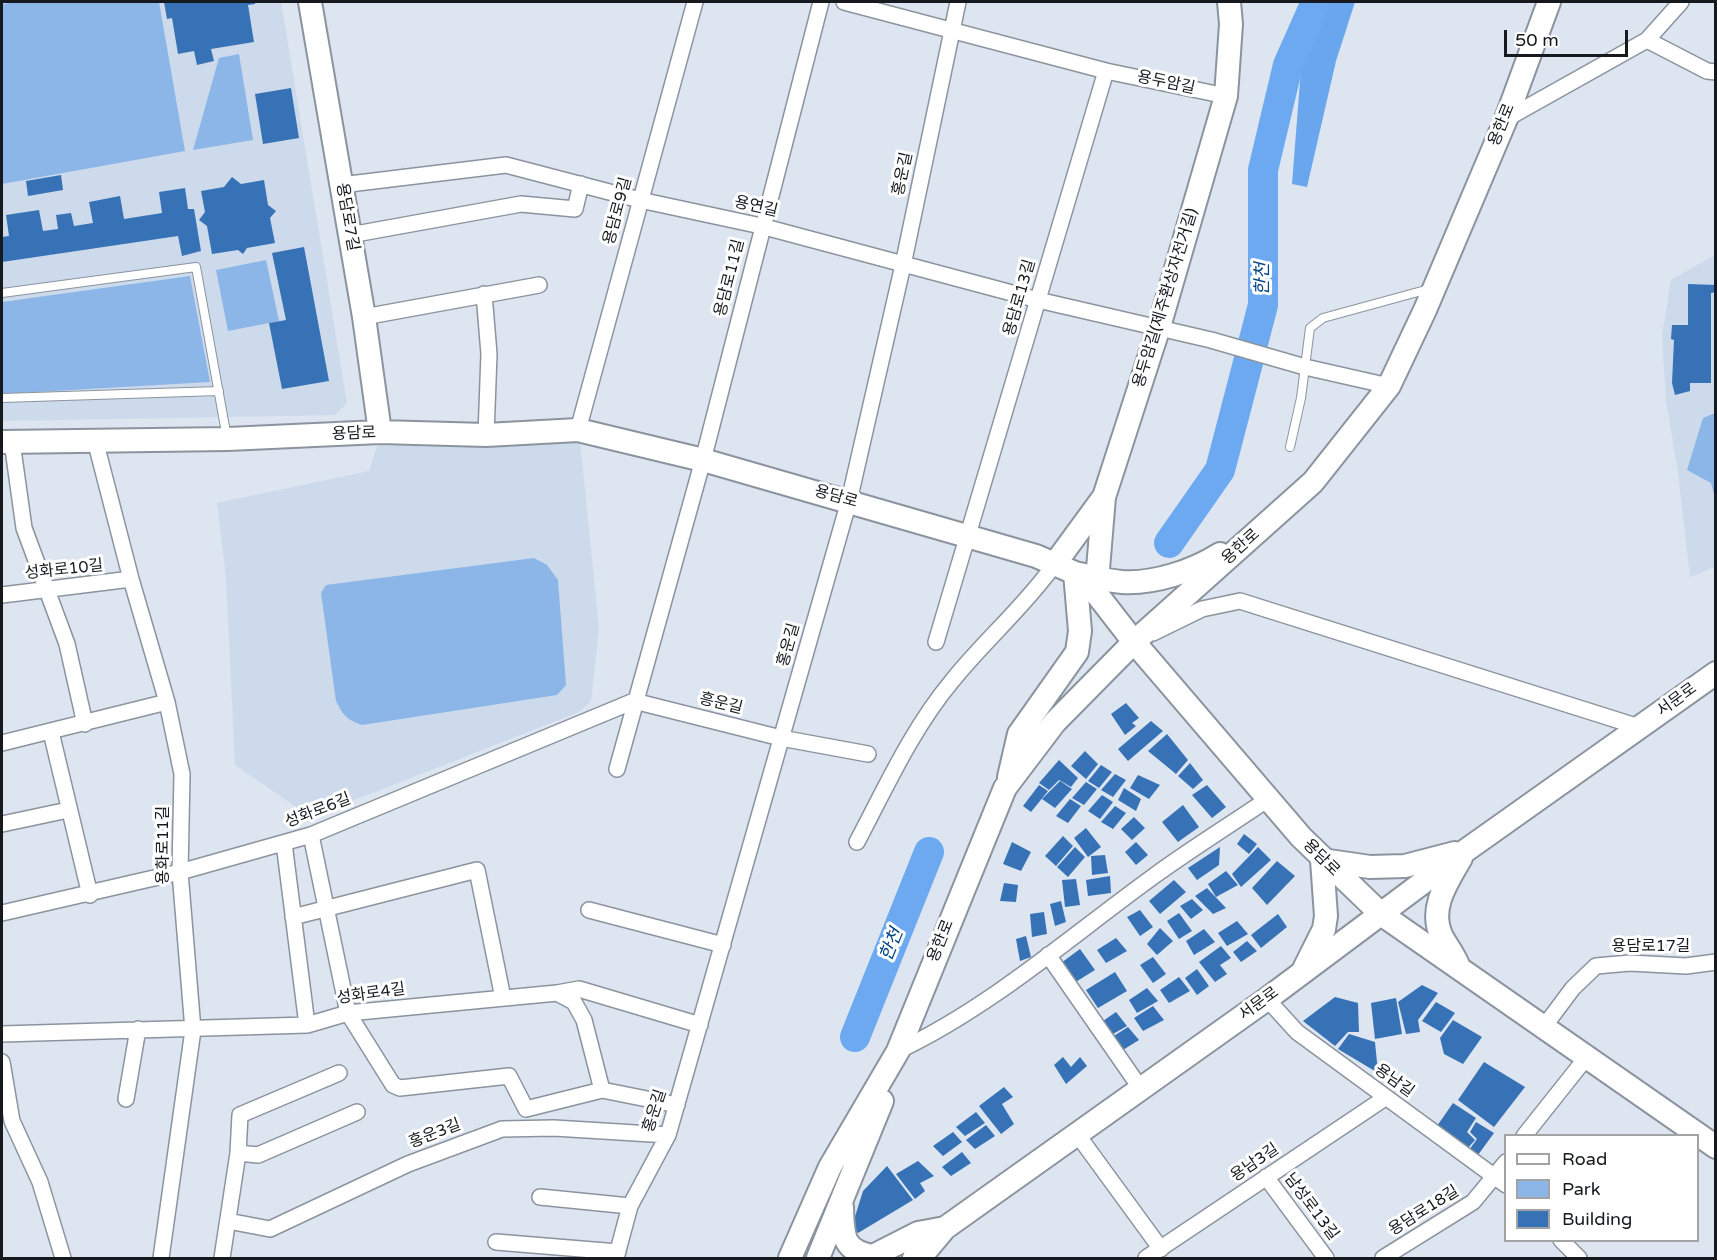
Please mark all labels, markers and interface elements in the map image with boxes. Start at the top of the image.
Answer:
scale bar [1507,18,1632,56]
text: 50 m [1515,29,1559,51]
street label: 용두암길 [1135,67,1197,99]
street label: 용한로 [1485,101,1519,149]
street label: 홍운길 [889,150,917,198]
street label: 용담로9길 [600,175,636,247]
street label: 용담로7길 [332,181,362,253]
street label: 용연길 [732,193,780,221]
street label: 용두암길(제주환상자전거길) [1130,206,1202,390]
street label: 용담로11길 [711,237,749,319]
street label: 용담로13길 [1000,257,1040,339]
water label: 한천 [1252,262,1274,296]
street label: 용담로 [332,424,376,444]
street label: 용담로 [812,482,860,512]
street label: 용한로 [1218,525,1264,569]
street label: 성화로10길 [24,556,104,584]
street label: 홍운길 [774,621,804,669]
street label: 서문로 [1653,679,1701,721]
street label: 흥운길 [697,689,745,719]
street label: 성화로6길 [282,790,354,832]
street label: 용화로11길 [154,806,174,884]
street label: 용담로 [1299,836,1343,880]
street label: 용한로 [924,917,958,965]
water label: 한천 [876,926,908,964]
street label: 용담로17길 [1612,937,1690,957]
street label: 성화로4길 [336,980,406,1008]
street label: 서문로 [1235,983,1283,1025]
street label: 용남길 [1370,1060,1418,1102]
street label: 홍운길 [639,1087,671,1135]
street label: 홍운3길 [406,1115,464,1153]
legend [1504,1134,1699,1242]
street label: 용남3길 [1227,1140,1283,1186]
text: Road [1562,1148,1607,1170]
street label: 남성로13길 [1280,1170,1342,1244]
text: Park [1562,1178,1600,1200]
street label: 용담로18길 [1385,1182,1463,1240]
text: Building [1562,1208,1632,1230]

